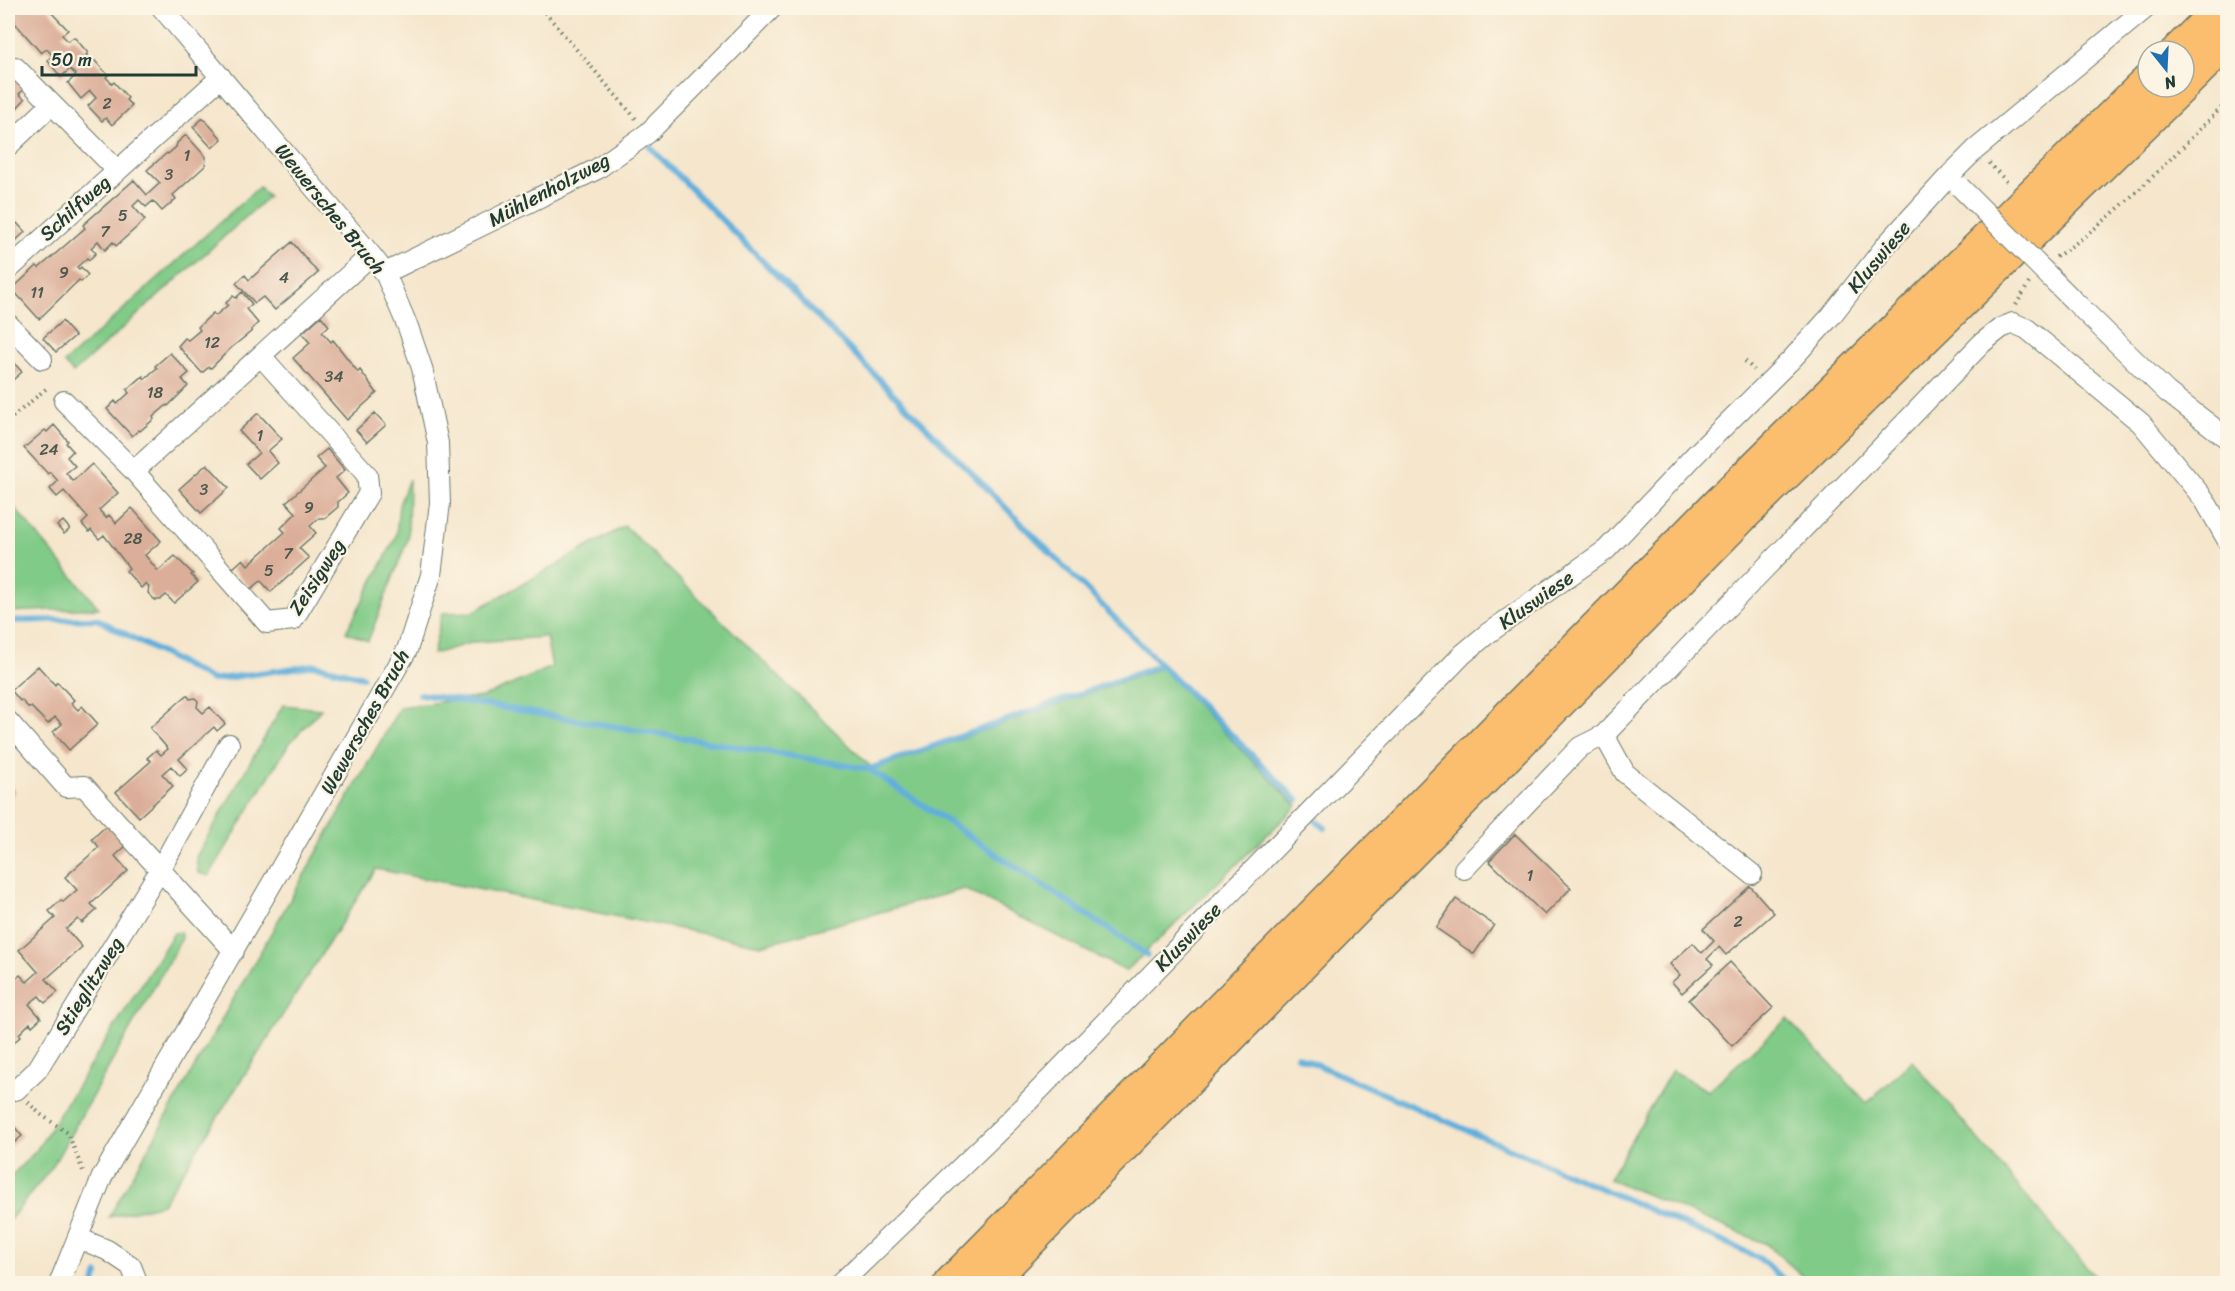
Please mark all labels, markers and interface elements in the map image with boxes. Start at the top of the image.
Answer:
scale bar [42,39,196,77]
north arrow [2136,39,2196,99]
text: 50 m [51,44,92,76]
text: N [2160,67,2181,99]
house number: 2 [102,89,112,118]
street label: Wewersches Bruch [266,135,394,283]
house number: 1 [184,141,191,170]
street label: Mühlenholzweg [482,143,616,237]
house number: 3 [165,160,174,189]
street label: Schilfweg [31,166,119,250]
house number: 5 [118,201,128,230]
street label: Kluswiese [1838,213,1920,301]
house number: 7 [100,217,110,246]
house number: 9 [59,258,69,287]
house number: 4 [279,263,289,292]
house number: 11 [30,278,44,307]
house number: 12 [204,328,220,357]
house number: 34 [325,362,343,391]
house number: 18 [147,378,164,407]
house number: 1 [257,421,264,450]
house number: 24 [39,435,59,464]
house number: 3 [200,475,209,504]
house number: 9 [304,493,314,522]
house number: 28 [124,524,143,553]
street label: Zeisigweg [279,532,355,622]
house number: 7 [283,539,293,568]
house number: 5 [264,556,274,585]
street label: Kluswiese [1491,561,1581,639]
street label: Wewersches Bruch [310,643,420,801]
house number: 1 [1527,861,1534,890]
street label: Kluswiese [1145,894,1231,980]
house number: 2 [1733,907,1743,936]
street label: Stieglitzweg [45,930,133,1042]

